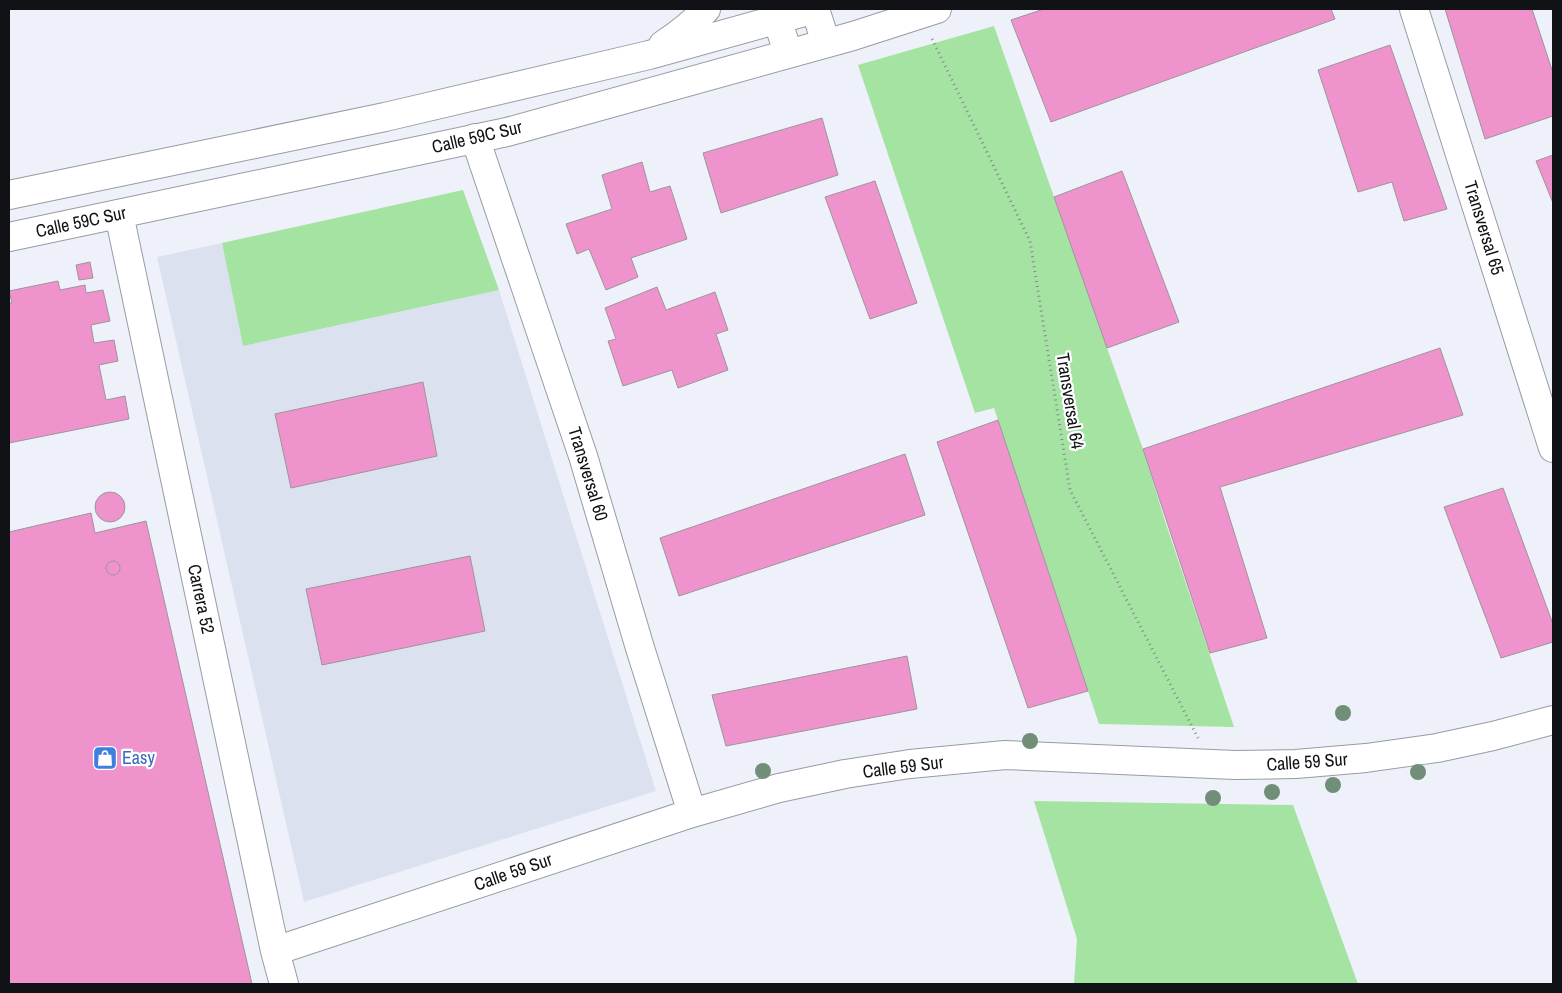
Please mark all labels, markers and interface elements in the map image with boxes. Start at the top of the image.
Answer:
street label: Calle 59C Sur [429,114,525,159]
street label: Transversal 65 [1458,178,1511,278]
street label: Calle 59C Sur [33,200,129,243]
street label: Transversal 64 [1051,351,1090,451]
street label: Transversal 60 [562,424,615,524]
street label: Carrera 52 [182,562,221,636]
shop icon: Easy [92,745,118,771]
place label: Easy [122,745,155,770]
street label: Calle 59 Sur [1266,746,1348,777]
street label: Calle 59 Sur [861,749,945,784]
street label: Calle 59 Sur [470,846,555,897]

